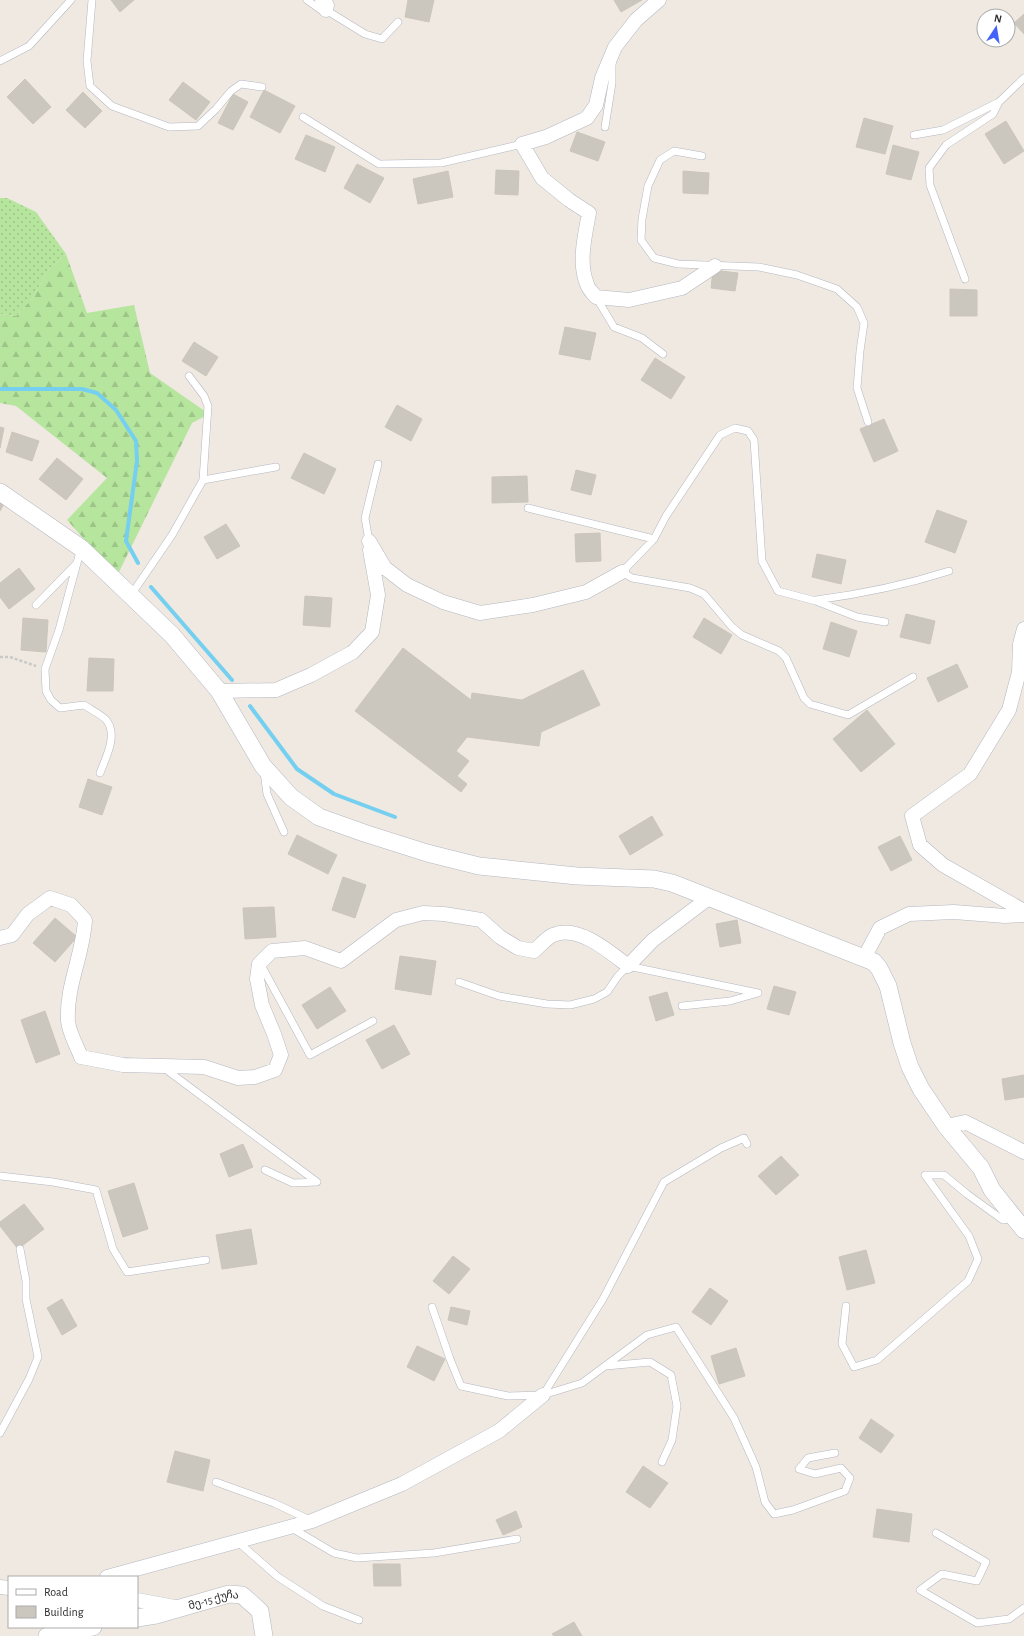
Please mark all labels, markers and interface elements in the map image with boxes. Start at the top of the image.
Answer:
north arrow [976,8,1016,48]
text: N [993,13,1003,25]
legend [8,1576,138,1628]
text: Road [44,1586,68,1598]
street label: მე-15 ქუჩა [187,1588,239,1611]
text: Building [44,1606,84,1618]

